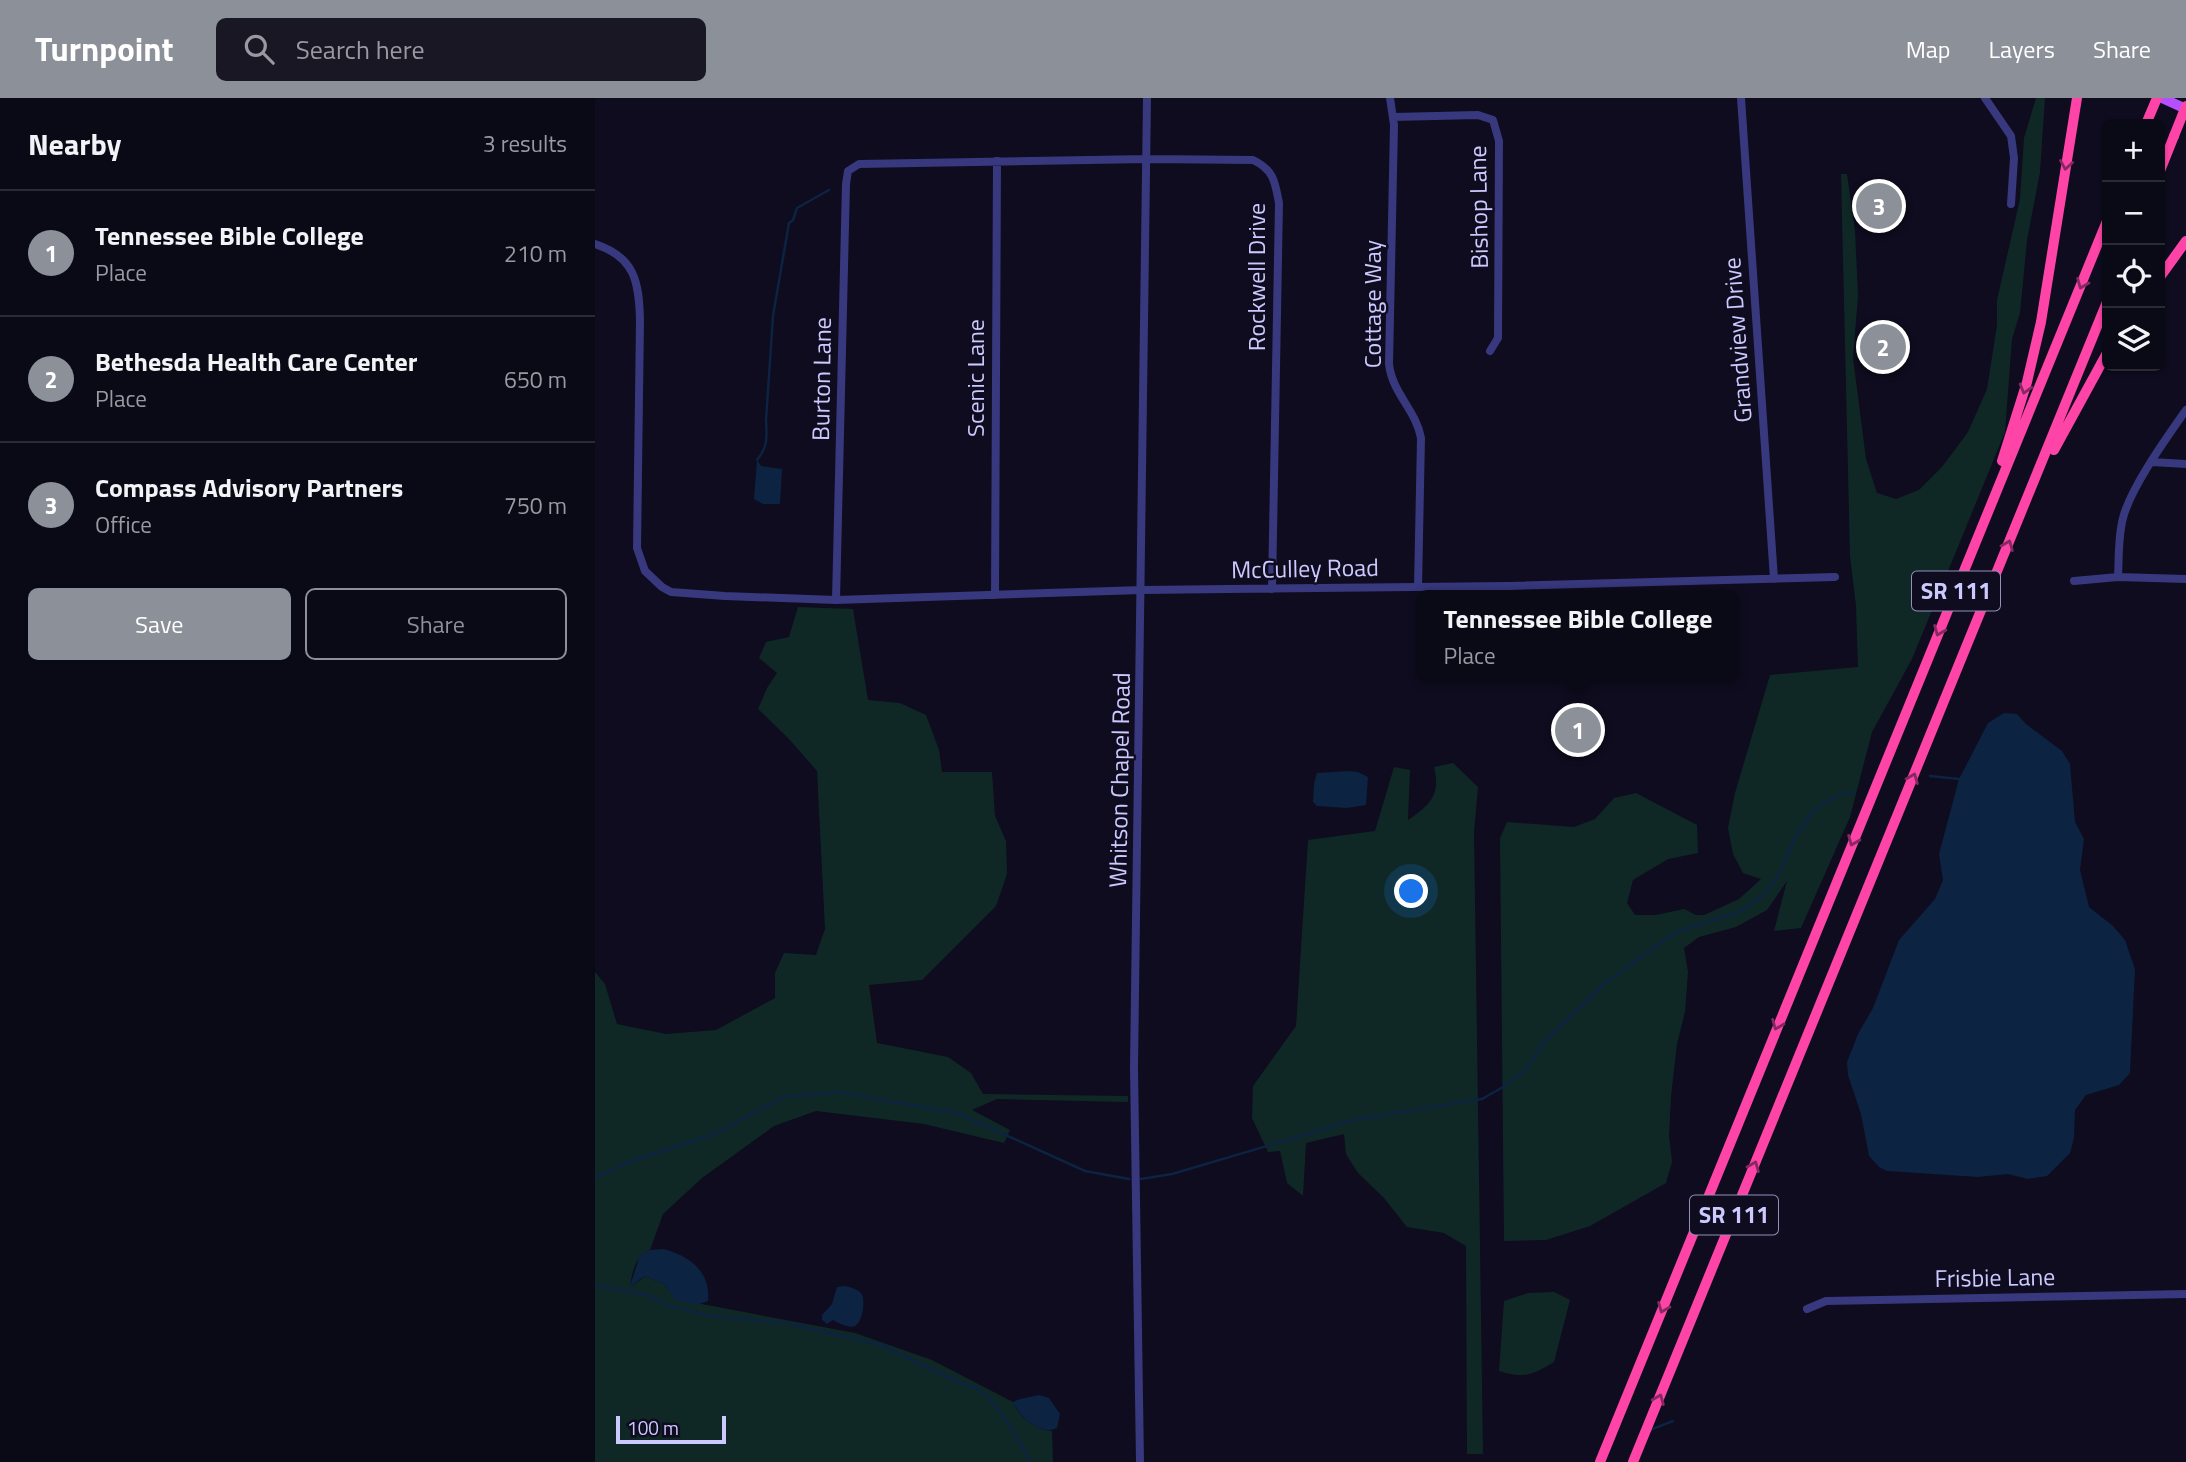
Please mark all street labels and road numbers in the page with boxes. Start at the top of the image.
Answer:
street label: Bishop Lane [1459,145,1497,269]
street label: Rockwell Drive [1238,203,1274,351]
street label: Cottage Way [1354,239,1390,368]
street label: Grandview Drive [1713,256,1761,424]
street label: Burton Lane [802,317,840,441]
street label: Scenic Lane [957,319,993,437]
street label: McCulley Road [1231,549,1379,587]
road number: SR 111 [1912,572,2000,610]
street label: Whitson Chapel Road [1099,672,1139,888]
road number: SR 111 [1690,1196,1778,1234]
street label: Frisbie Lane [1934,1258,2056,1296]

